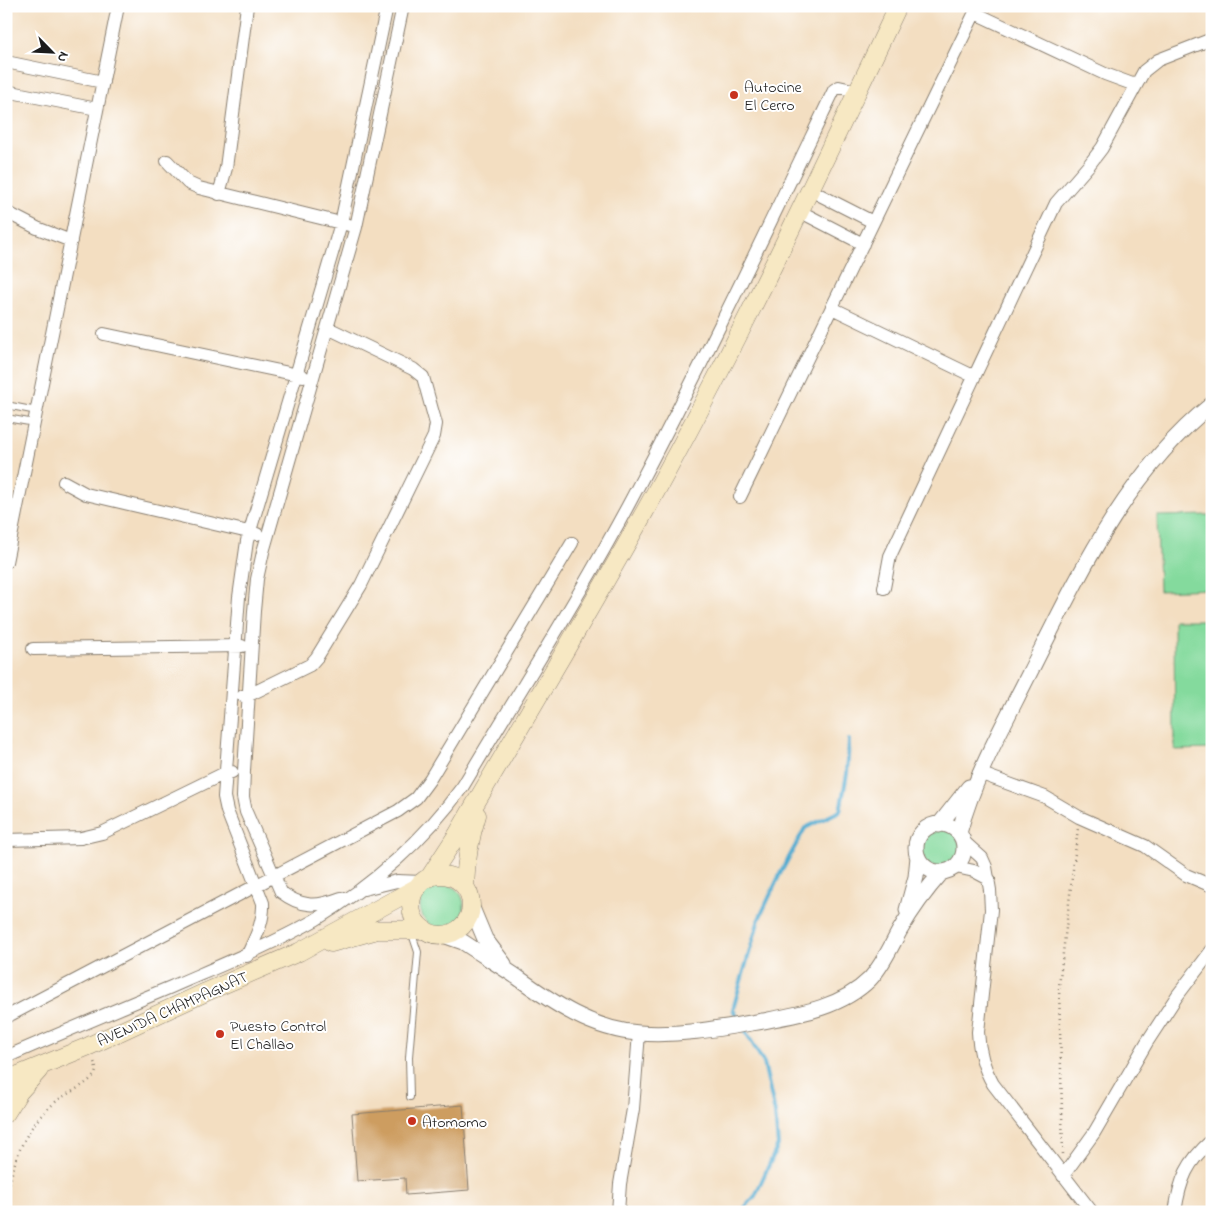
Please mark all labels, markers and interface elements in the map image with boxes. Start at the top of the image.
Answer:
north arrow [28,28,78,78]
text: N [51,48,74,65]
place label: Autocine El Cerro [744,76,803,118]
marker: Autocine El Cerro [728,89,740,101]
street label: AVENIDA CHAMPAGNAT [94,966,252,1054]
place label: Puesto Control El Challao [230,1015,327,1057]
marker: Puesto Control El Challao [214,1028,226,1040]
place label: Atomomo [422,1111,487,1135]
marker: Atomomo [406,1115,418,1127]

